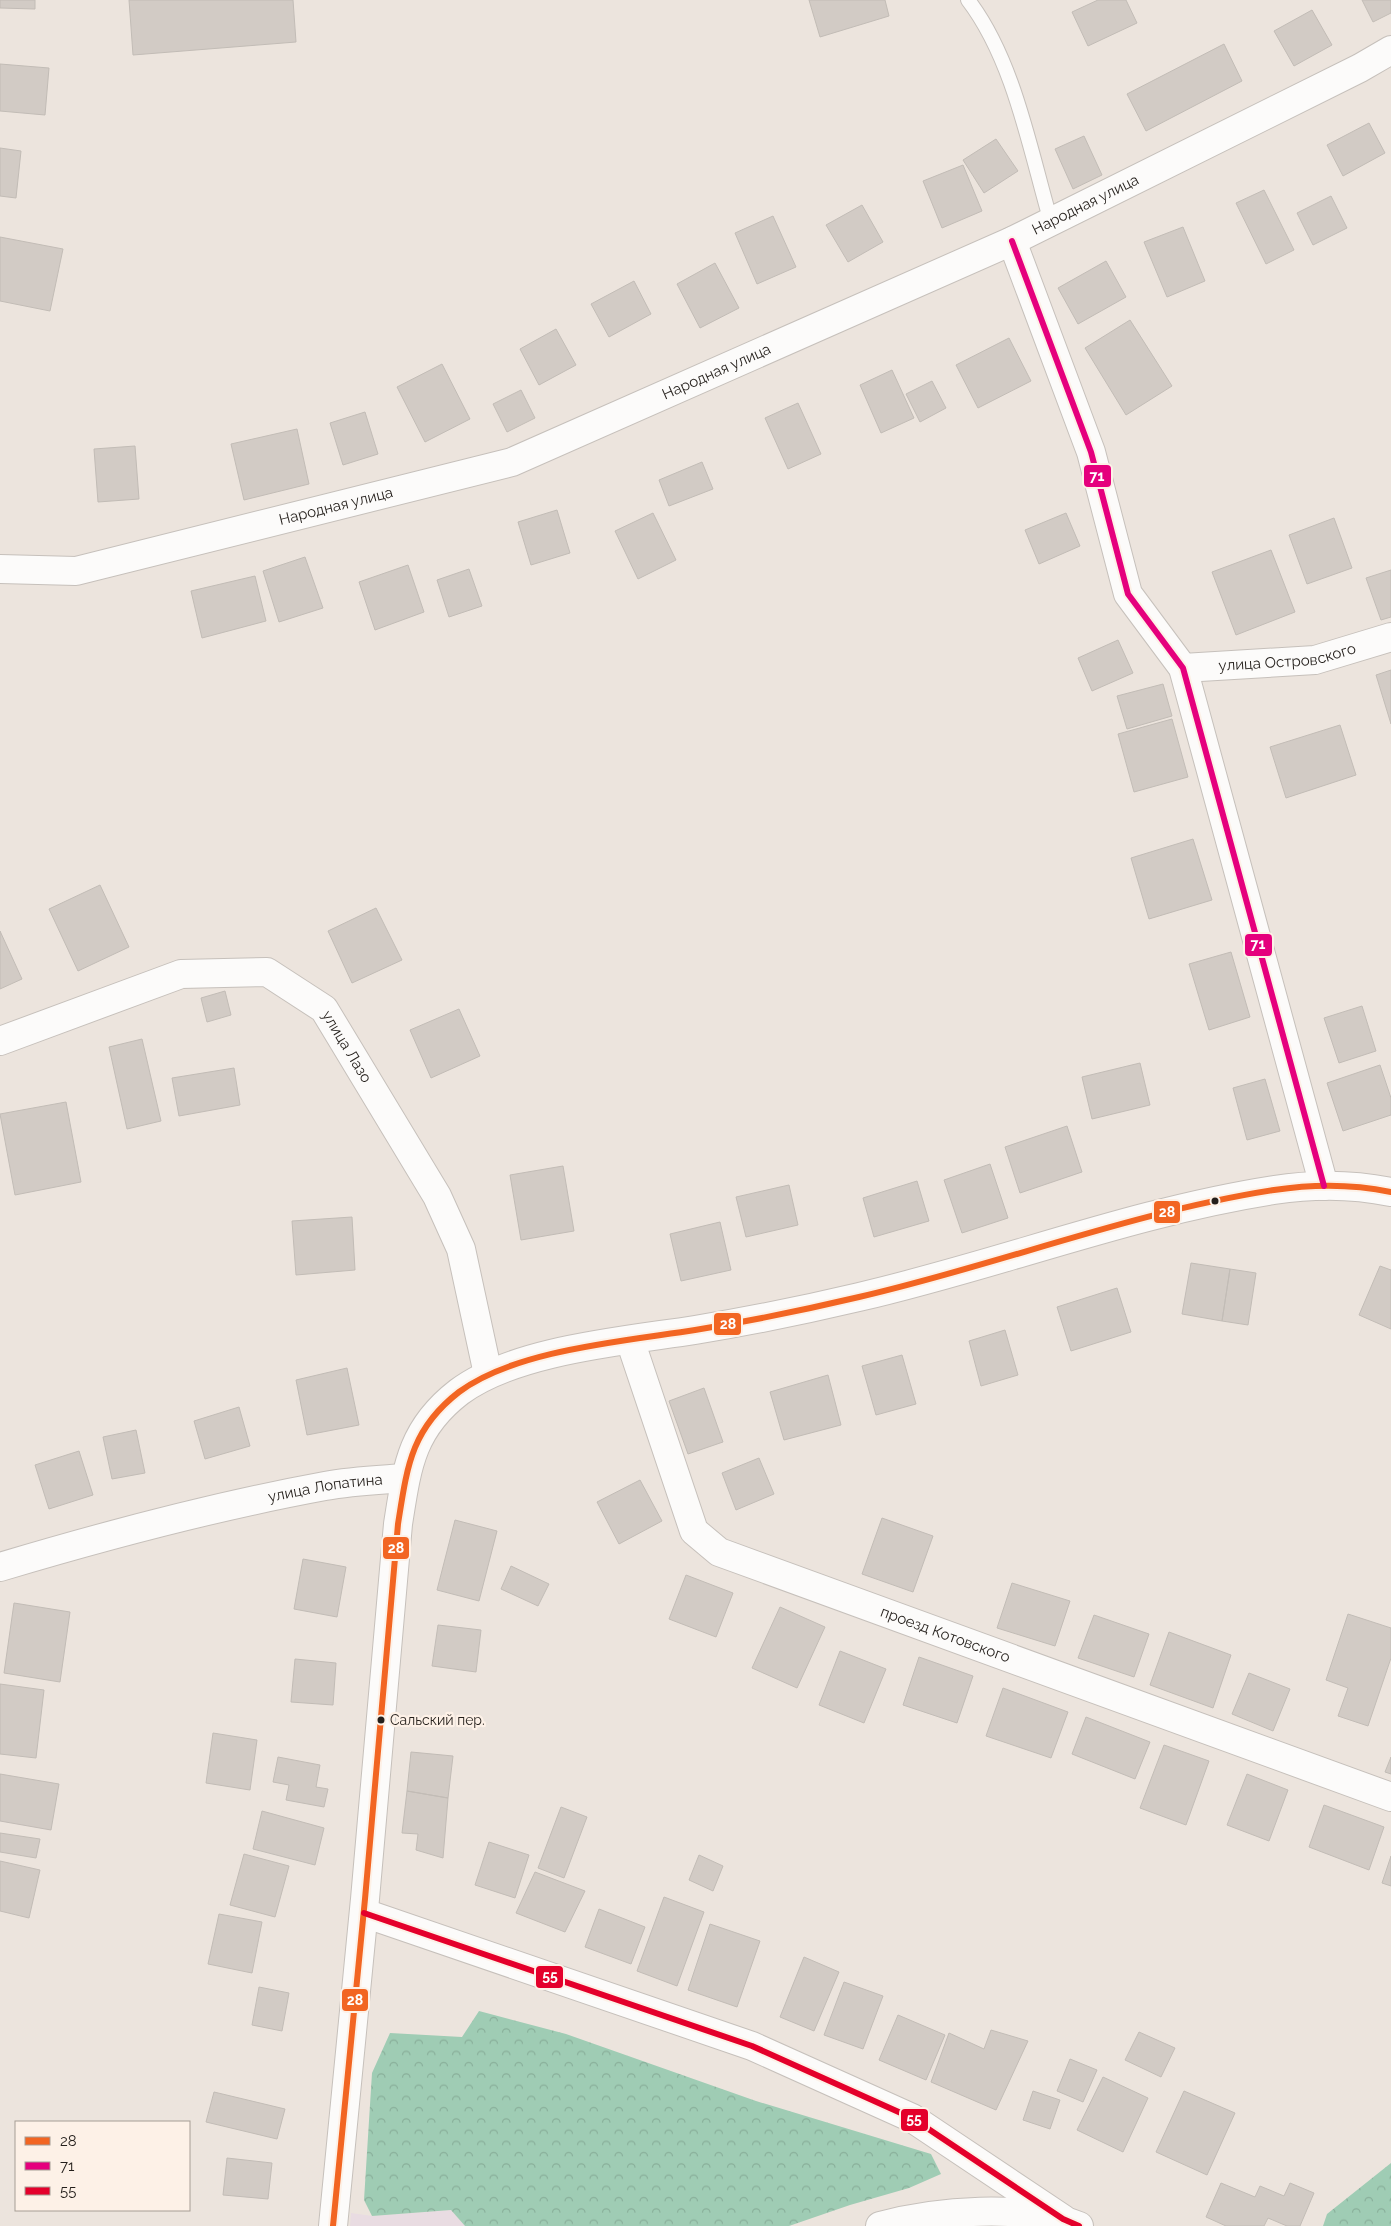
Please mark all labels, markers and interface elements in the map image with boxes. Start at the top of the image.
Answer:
street label: Народная улица [1029,171,1142,239]
street label: Народная улица [659,340,773,403]
line badge: 71 [1083,464,1112,488]
text: 71 [1090,468,1104,484]
street label: Народная улица [277,483,395,529]
street label: улица Островского [1218,639,1358,675]
line badge: 71 [1244,933,1273,957]
text: 71 [1251,936,1265,952]
street label: улица Лазо [318,1007,376,1086]
unlabelled marker [1210,1196,1220,1206]
line badge: 28 [1153,1200,1181,1224]
text: 28 [1159,1204,1175,1220]
line badge: 28 [713,1312,742,1336]
text: 28 [720,1316,736,1332]
street label: улица Лопатина [266,1471,383,1506]
line badge: 28 [382,1536,410,1560]
text: 28 [388,1540,404,1556]
street label: проезд Котовского [878,1603,1013,1666]
place label: Сальский пер. [390,1712,485,1728]
marker: Сальский пер. [376,1715,386,1725]
line badge: 55 [535,1965,564,1989]
text: 55 [542,1968,558,1984]
line badge: 28 [341,1988,369,2012]
text: 28 [347,1992,363,2008]
line badge: 55 [900,2108,929,2132]
text: 55 [906,2111,922,2127]
legend [15,2121,190,2211]
text: 28 [60,2132,77,2150]
text: 71 [60,2157,75,2175]
text: 55 [60,2182,76,2200]

